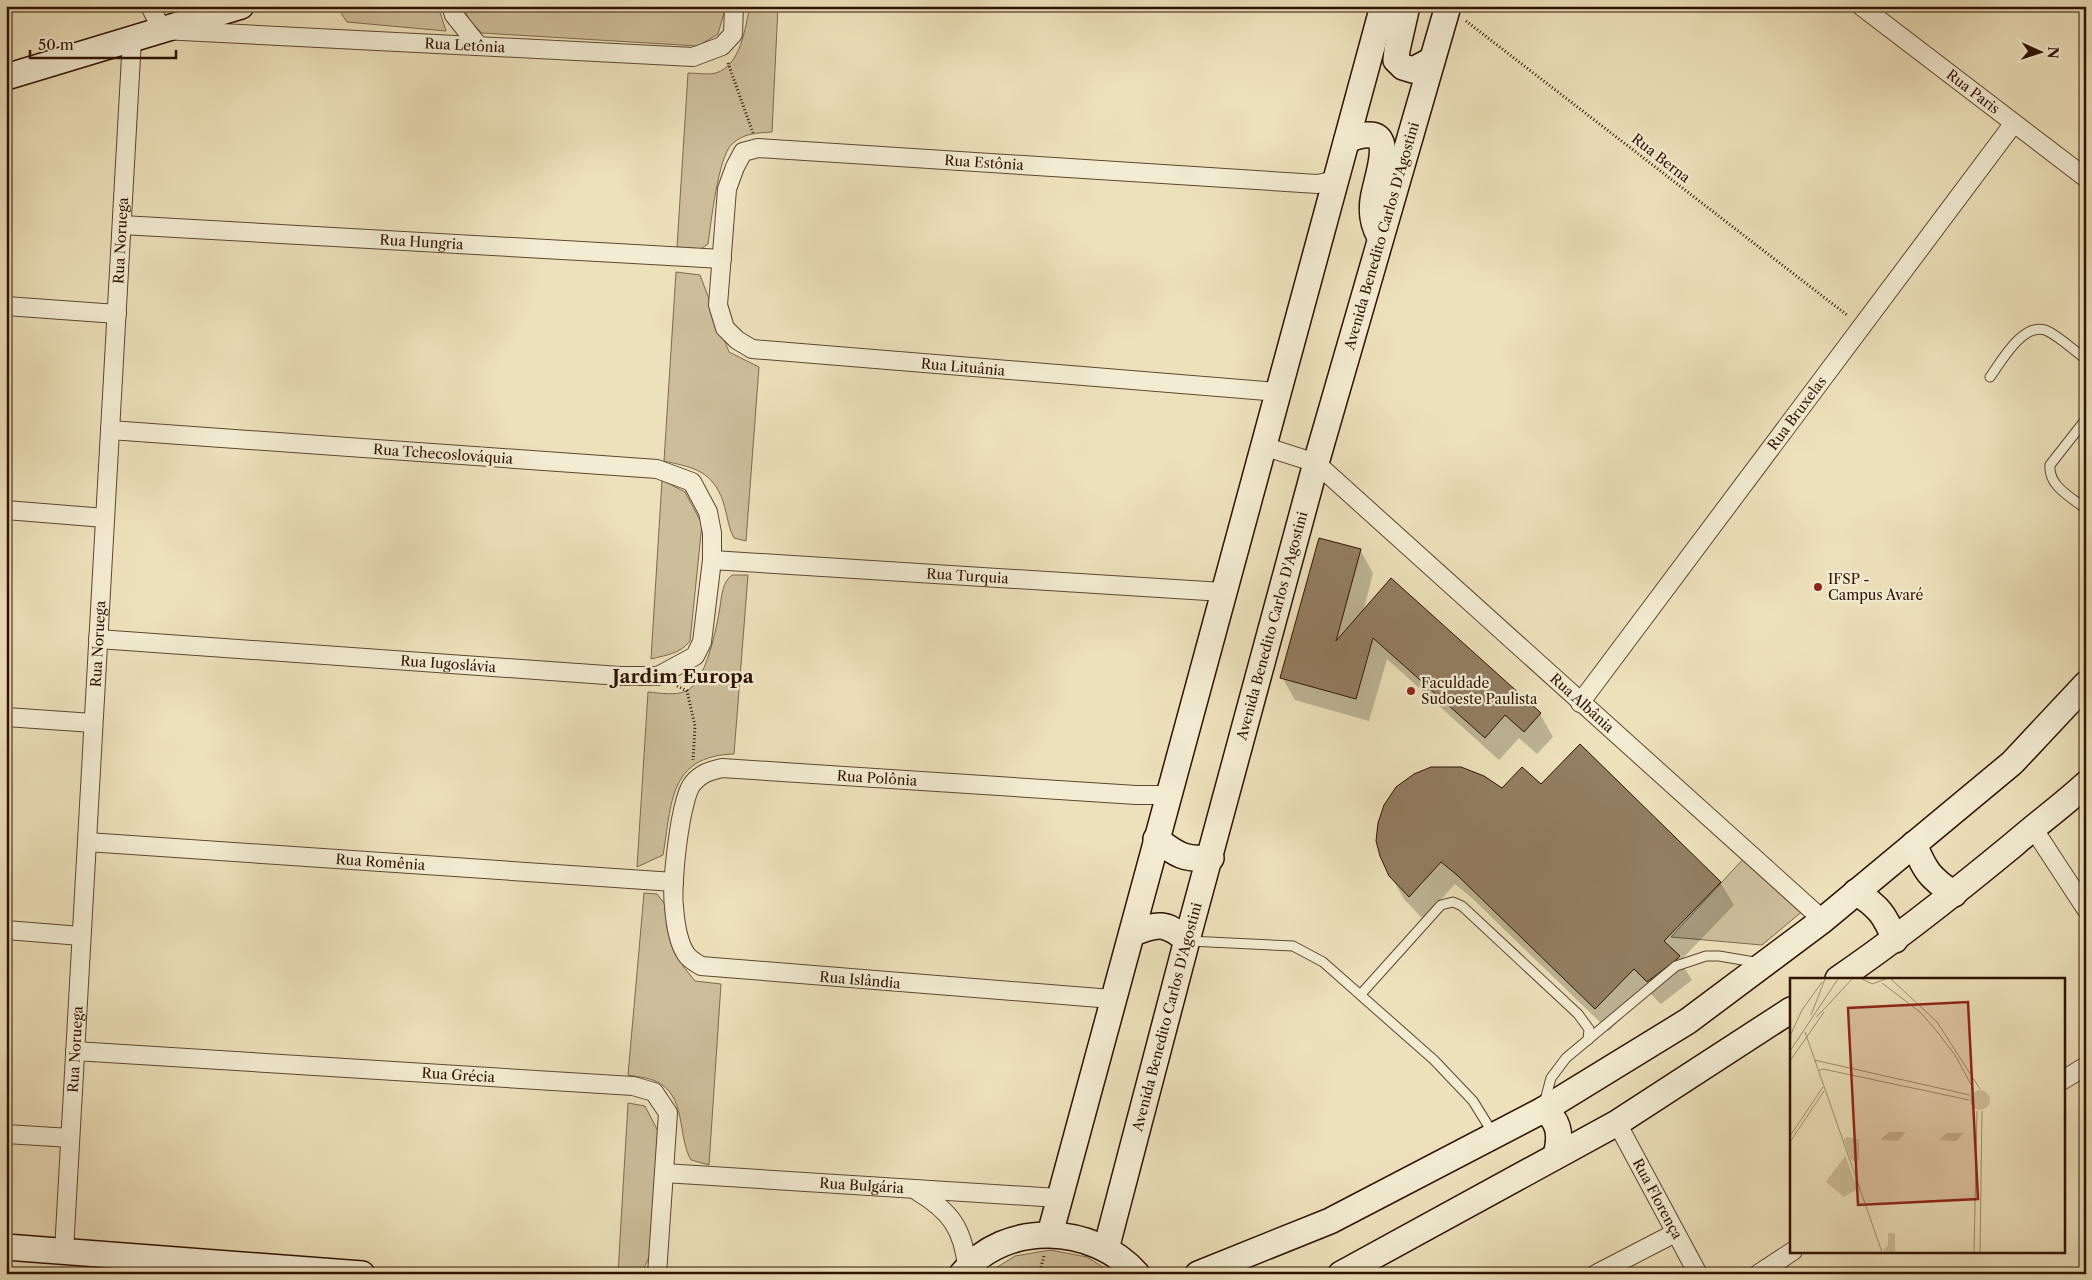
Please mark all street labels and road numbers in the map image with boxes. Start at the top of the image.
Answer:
street label: Rua Letônia [424,34,506,56]
street label: Rua Paris [1943,65,2003,118]
street label: Avenida Benedito Carlos D'Agostini [1340,120,1423,353]
street label: Rua Berna [1628,130,1694,187]
street label: Rua Estônia [944,151,1025,174]
street label: Rua Noruega [109,196,132,284]
street label: Rua Hungria [379,231,465,253]
street label: Rua Lituânia [920,354,1007,380]
street label: Rua Bruxelas [1763,373,1830,454]
street label: Rua Tchecoslováquia [372,440,514,468]
street label: Avenida Benedito Carlos D'Agostini [1232,509,1312,743]
street label: Rua Turquia [926,564,1010,588]
street label: Rua Noruega [87,600,110,688]
street label: Rua Iugoslávia [400,651,497,676]
street label: Rua Albânia [1546,669,1618,737]
street label: Rua Polônia [836,767,918,790]
street label: Rua Romênia [335,850,426,874]
street label: Avenida Benedito Carlos D'Agostini [1128,900,1206,1134]
street label: Rua Islândia [819,967,902,993]
street label: Rua Noruega [64,1005,87,1093]
street label: Rua Grécia [421,1064,496,1086]
street label: Rua Florença [1629,1155,1687,1243]
street label: Rua Bulgária [819,1174,905,1197]

